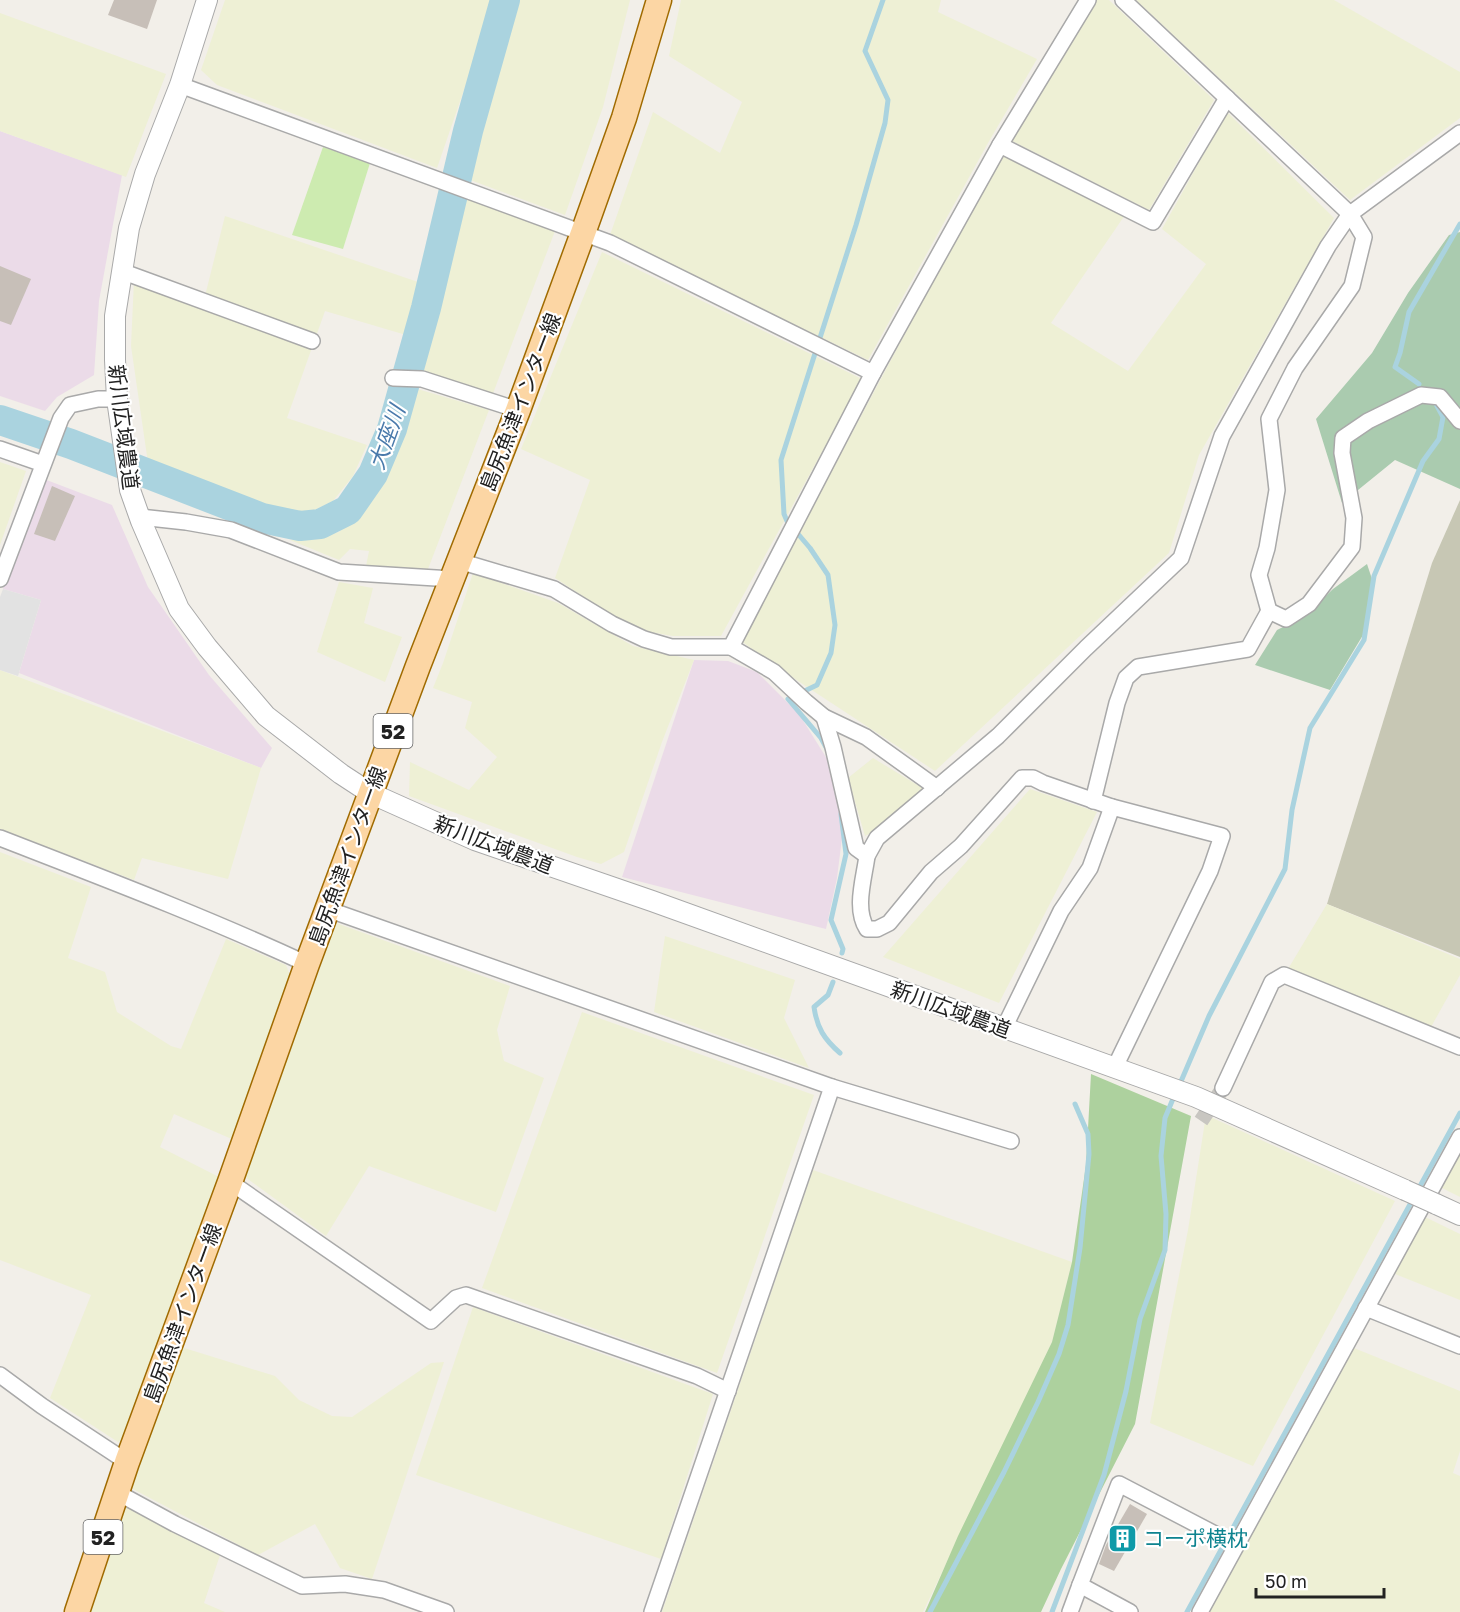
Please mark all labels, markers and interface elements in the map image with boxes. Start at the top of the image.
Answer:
street label: 島尻魚津インター線 [474,309,566,495]
street label: 新川広域農道 [103,363,145,491]
water label: 大座川 [362,400,411,473]
road number: 52 [374,714,412,748]
street label: 島尻魚津インター線 [302,763,392,949]
street label: 新川広域農道 [431,809,557,879]
street label: 新川広域農道 [887,975,1015,1043]
street label: 島尻魚津インター線 [137,1220,227,1406]
road number: 52 [84,1520,122,1554]
building icon: コーポ横枕 [1106,1522,1138,1554]
place label: コーポ横枕 [1143,1525,1248,1551]
scale bar [1256,1561,1384,1599]
text: 50 m [1265,1570,1307,1592]

